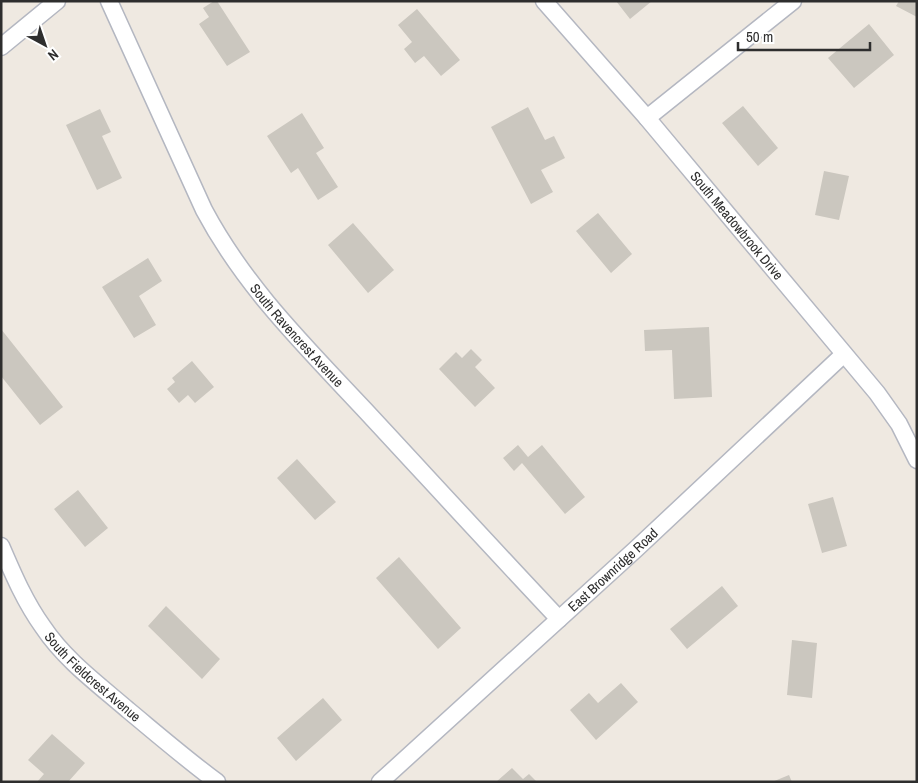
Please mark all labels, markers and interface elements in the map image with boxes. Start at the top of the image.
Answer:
north arrow [20,20,70,70]
scale bar [738,20,870,52]
text: 50 m [746,26,773,47]
text: N [44,45,62,65]
street label: South Meadowbrook Drive [686,168,787,283]
street label: South Ravencrest Avenue [246,280,348,391]
street label: East Brownridge Road [564,524,662,616]
street label: South Fieldcrest Avenue [40,628,144,726]

